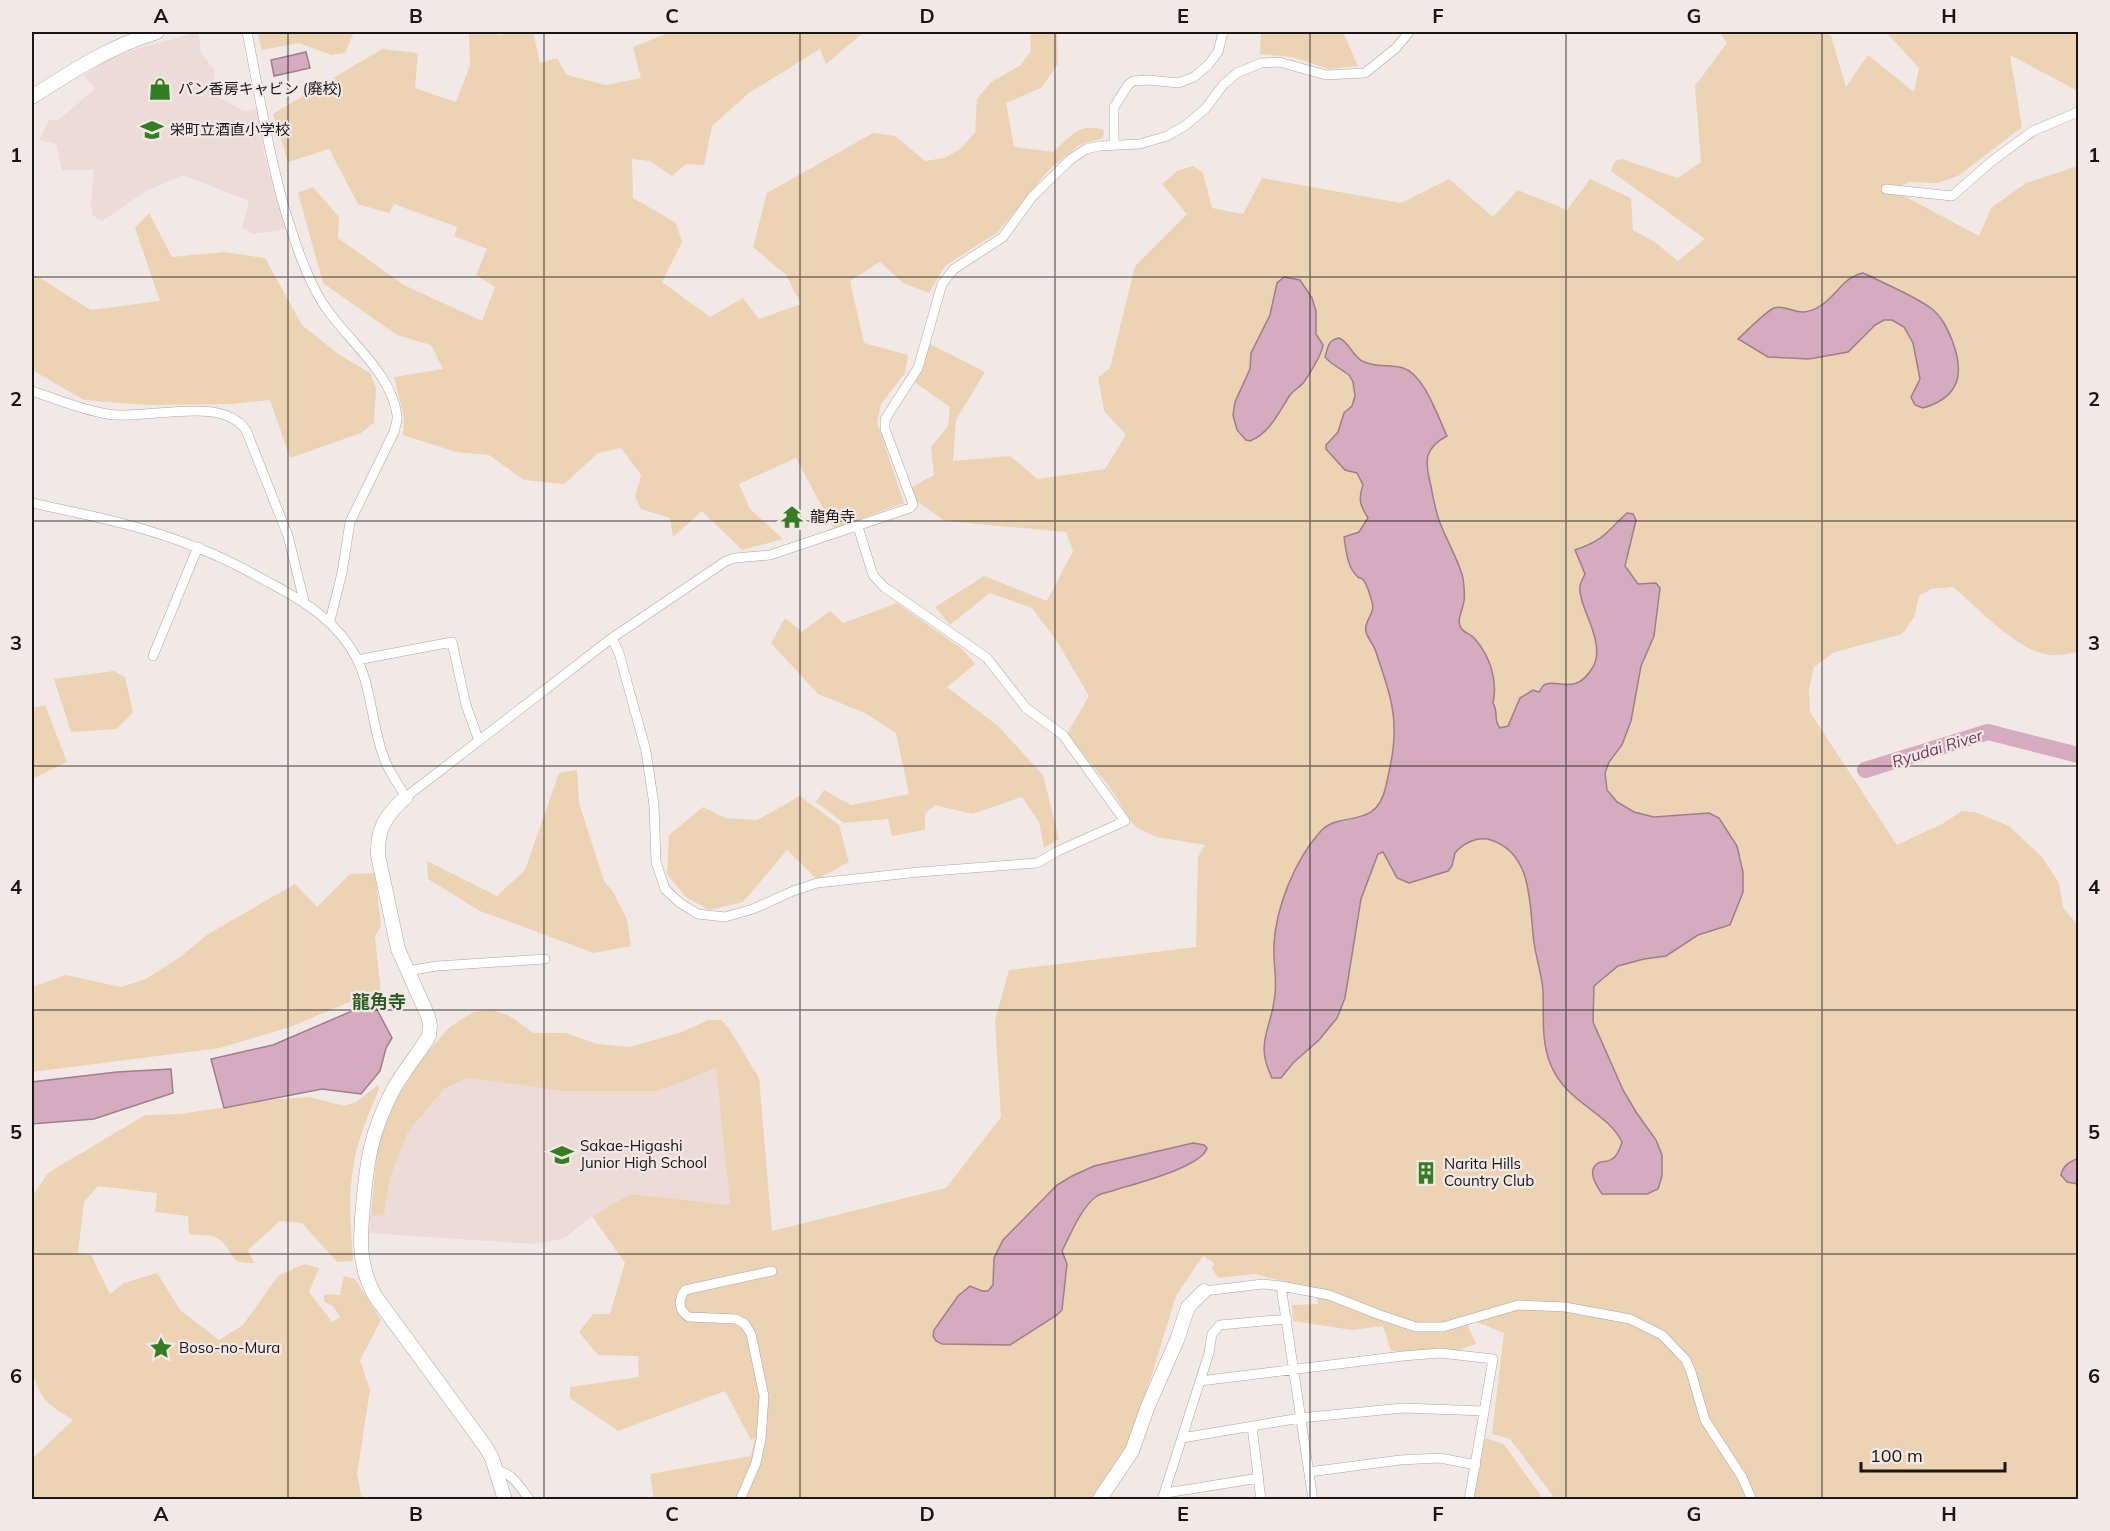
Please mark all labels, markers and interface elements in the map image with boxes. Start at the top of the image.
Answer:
text: A [154,3,169,28]
text: B [409,3,423,28]
text: C [665,3,679,28]
text: D [919,3,935,28]
text: E [1177,3,1189,28]
text: F [1432,3,1444,28]
text: G [1687,3,1701,28]
text: H [1941,3,1957,28]
shop icon: パン香房キャビン (廃校) [147,76,173,102]
place label: パン香房キャビン (廃校) [178,79,342,98]
school or university icon: 栄町立酒直小学校 [139,117,165,143]
place label: 栄町立酒直小学校 [170,120,290,139]
text: 1 [10,142,22,167]
text: 1 [2088,142,2100,167]
text: 2 [10,386,22,411]
text: 2 [2088,386,2100,411]
temple icon: 龍角寺 [779,504,805,530]
place label: 龍角寺 [810,507,855,526]
text: 3 [10,630,22,655]
text: 3 [2088,630,2100,655]
water label: Ryudai River [1889,724,1986,771]
text: 4 [10,874,22,899]
text: 4 [2088,874,2100,899]
district label: 龍角寺 [352,990,406,1013]
text: 5 [10,1119,22,1144]
text: 5 [2088,1119,2100,1144]
place label: Sakae-Higashi Junior High School [580,1136,707,1172]
school or university icon: Sakae-Higashi Junior High School [549,1142,575,1168]
place label: Narita Hills Country Club [1444,1154,1534,1190]
building icon: Narita Hills Country Club [1413,1160,1439,1186]
place icon: Boso-no-Mura [148,1335,174,1361]
place label: Boso-no-Mura [179,1338,280,1357]
text: 6 [10,1363,22,1388]
text: 6 [2088,1363,2100,1388]
scale bar [1861,1435,2005,1473]
text: 100 m [1870,1444,1923,1467]
text: A [154,1501,169,1526]
text: B [409,1501,423,1526]
text: C [665,1501,679,1526]
text: D [919,1501,935,1526]
text: E [1177,1501,1189,1526]
text: F [1432,1501,1444,1526]
text: G [1687,1501,1701,1526]
text: H [1941,1501,1957,1526]

